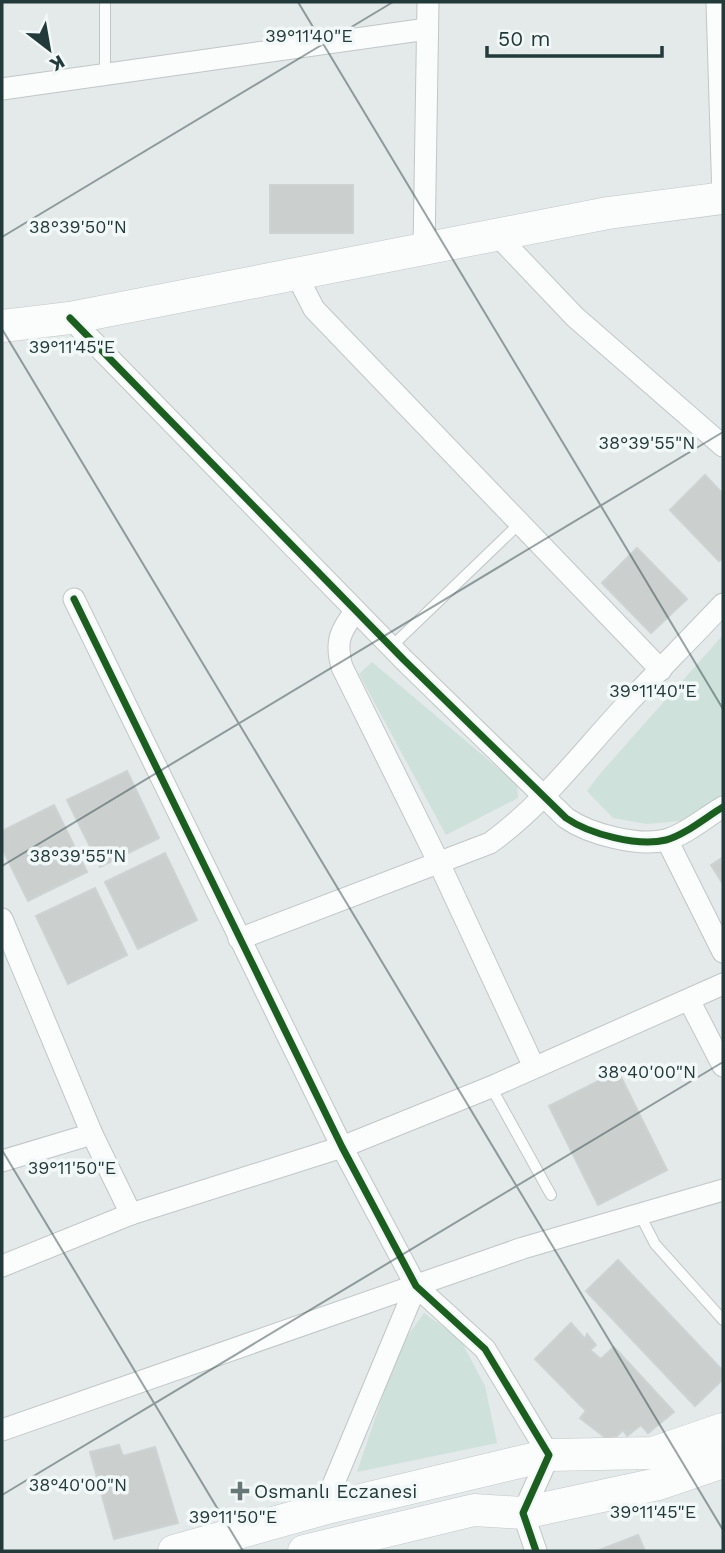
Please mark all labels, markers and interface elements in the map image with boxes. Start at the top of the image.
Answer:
north arrow [14,14,84,84]
scale bar [487,14,662,58]
text: 39°11'40"E [265,25,353,46]
text: 50 m [498,26,550,51]
text: K [46,50,69,76]
text: 38°39'50"N [29,216,127,237]
text: 39°11'45"E [29,336,115,357]
text: 38°39'55"N [598,432,696,453]
text: 39°11'40"E [609,680,697,701]
text: 38°39'55"N [29,845,127,866]
text: 38°40'00"N [598,1061,696,1082]
text: 39°11'50"E [28,1157,116,1178]
text: 38°40'00"N [29,1474,127,1495]
place label: Osmanlı Eczanesi [254,1480,417,1503]
marker: Osmanlı Eczanesi [232,1483,248,1499]
text: 39°11'45"E [610,1501,696,1522]
text: 39°11'50"E [189,1506,277,1527]

